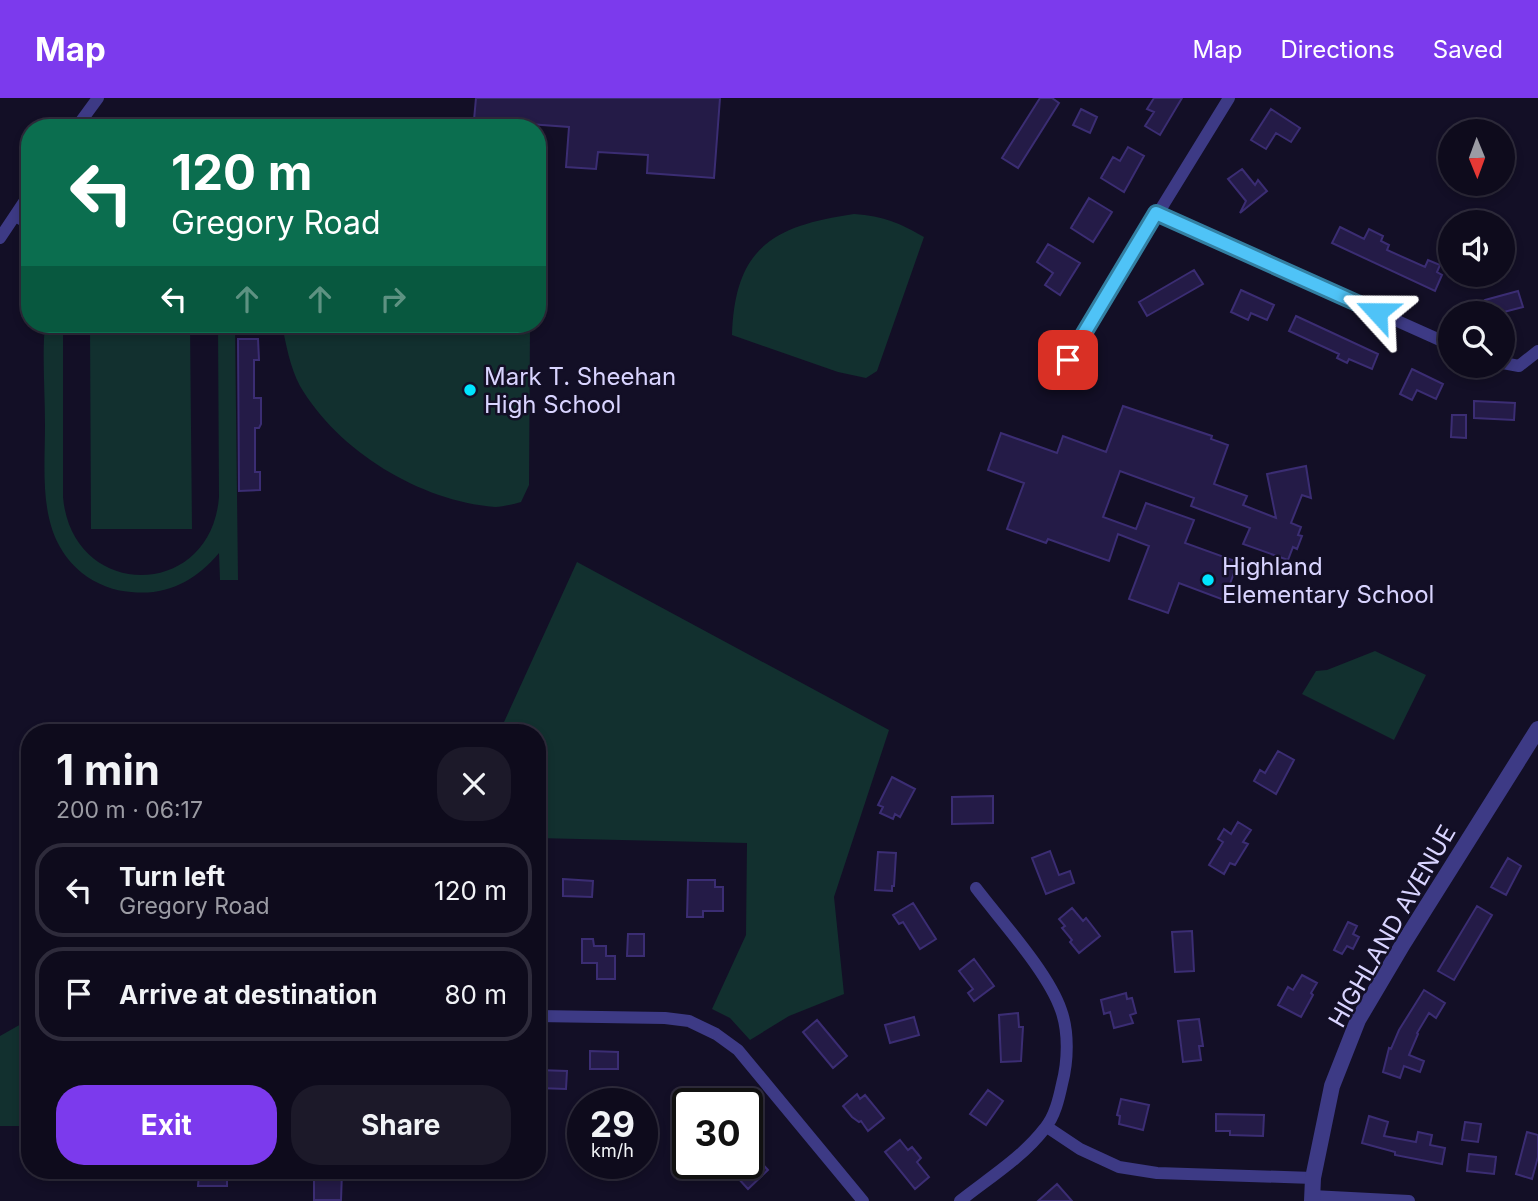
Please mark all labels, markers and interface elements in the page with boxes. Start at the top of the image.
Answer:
text: Map [35,29,106,69]
text: Map [1193,35,1242,64]
text: Directions [1280,35,1395,64]
text: Saved [1433,35,1503,64]
north arrow [1438,119,1516,196]
map controls [1438,119,1515,378]
text: 120 m [171,143,312,202]
icon: left [56,147,147,238]
text: Gregory Road [171,203,381,242]
button: sound [1438,210,1515,287]
position arrow [1340,275,1414,349]
icon: left [155,280,193,318]
icon: ahead [228,280,266,318]
icon: ahead [301,280,339,318]
icon: right [374,280,412,318]
button: search [1438,301,1515,378]
pin [1038,330,1098,390]
icon: arrive [1049,341,1087,379]
place label: Mark T. Sheehan High School [484,362,676,419]
marker: Mark T. Sheehan High School [462,382,478,398]
place label: Highland Elementary School [1222,552,1434,609]
marker: Highland Elementary School [1200,572,1216,588]
text: 1 min [56,744,160,795]
button: close [437,747,511,821]
text: 200 m · 06:17 [56,796,203,824]
street label: HIGHLAND AVENUE [1322,820,1462,1032]
text: Turn left [119,861,225,892]
icon: left [60,871,98,909]
text: 120 m [434,875,507,906]
text: Gregory Road [119,892,270,920]
icon: arrive [60,975,98,1013]
text: Arrive at destination [119,979,378,1010]
text: 80 m [444,979,507,1010]
button: Exit [56,1085,277,1165]
button: Share [291,1085,511,1165]
speed limit sign: 30 [672,1088,763,1179]
text: 29 [590,1103,635,1145]
text: km/h [591,1140,634,1161]

